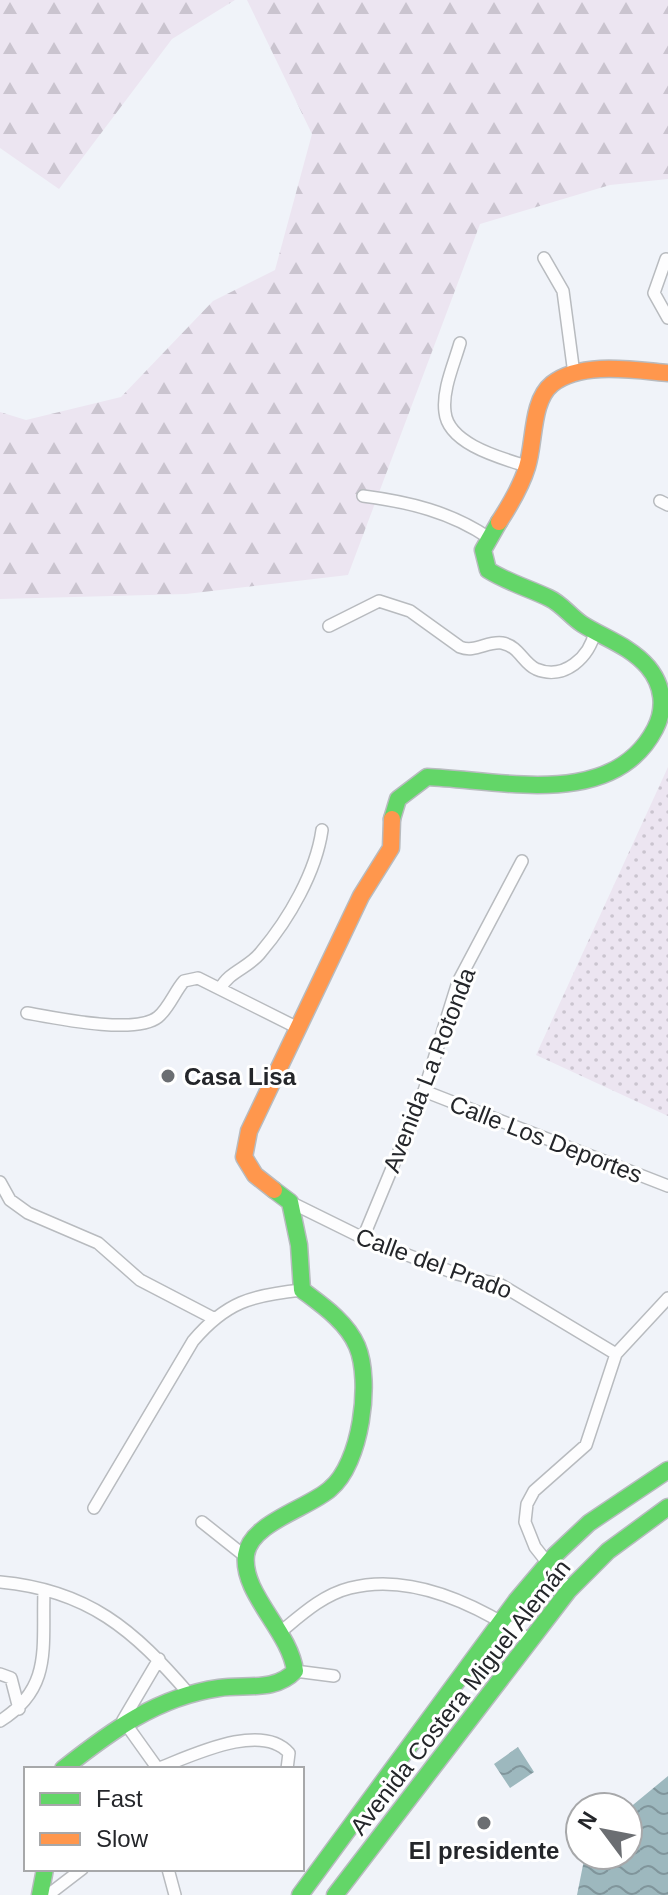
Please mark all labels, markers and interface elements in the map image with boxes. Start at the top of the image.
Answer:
street label: Avenida La Rotonda [377,963,481,1176]
place label: Casa Lisa [184,1063,297,1090]
marker: Casa Lisa [159,1067,177,1085]
street label: Calle Los Deportes [446,1090,646,1188]
street label: Calle del Prado [352,1222,516,1304]
street label: Avenida Costera Miguel Alemán [344,1554,576,1840]
legend [24,1767,304,1871]
text: Fast [96,1785,143,1812]
north arrow [564,1791,644,1871]
text: N [573,1807,602,1834]
marker: El presidente [475,1814,493,1832]
text: Slow [96,1825,149,1852]
place label: El presidente [409,1837,559,1864]

